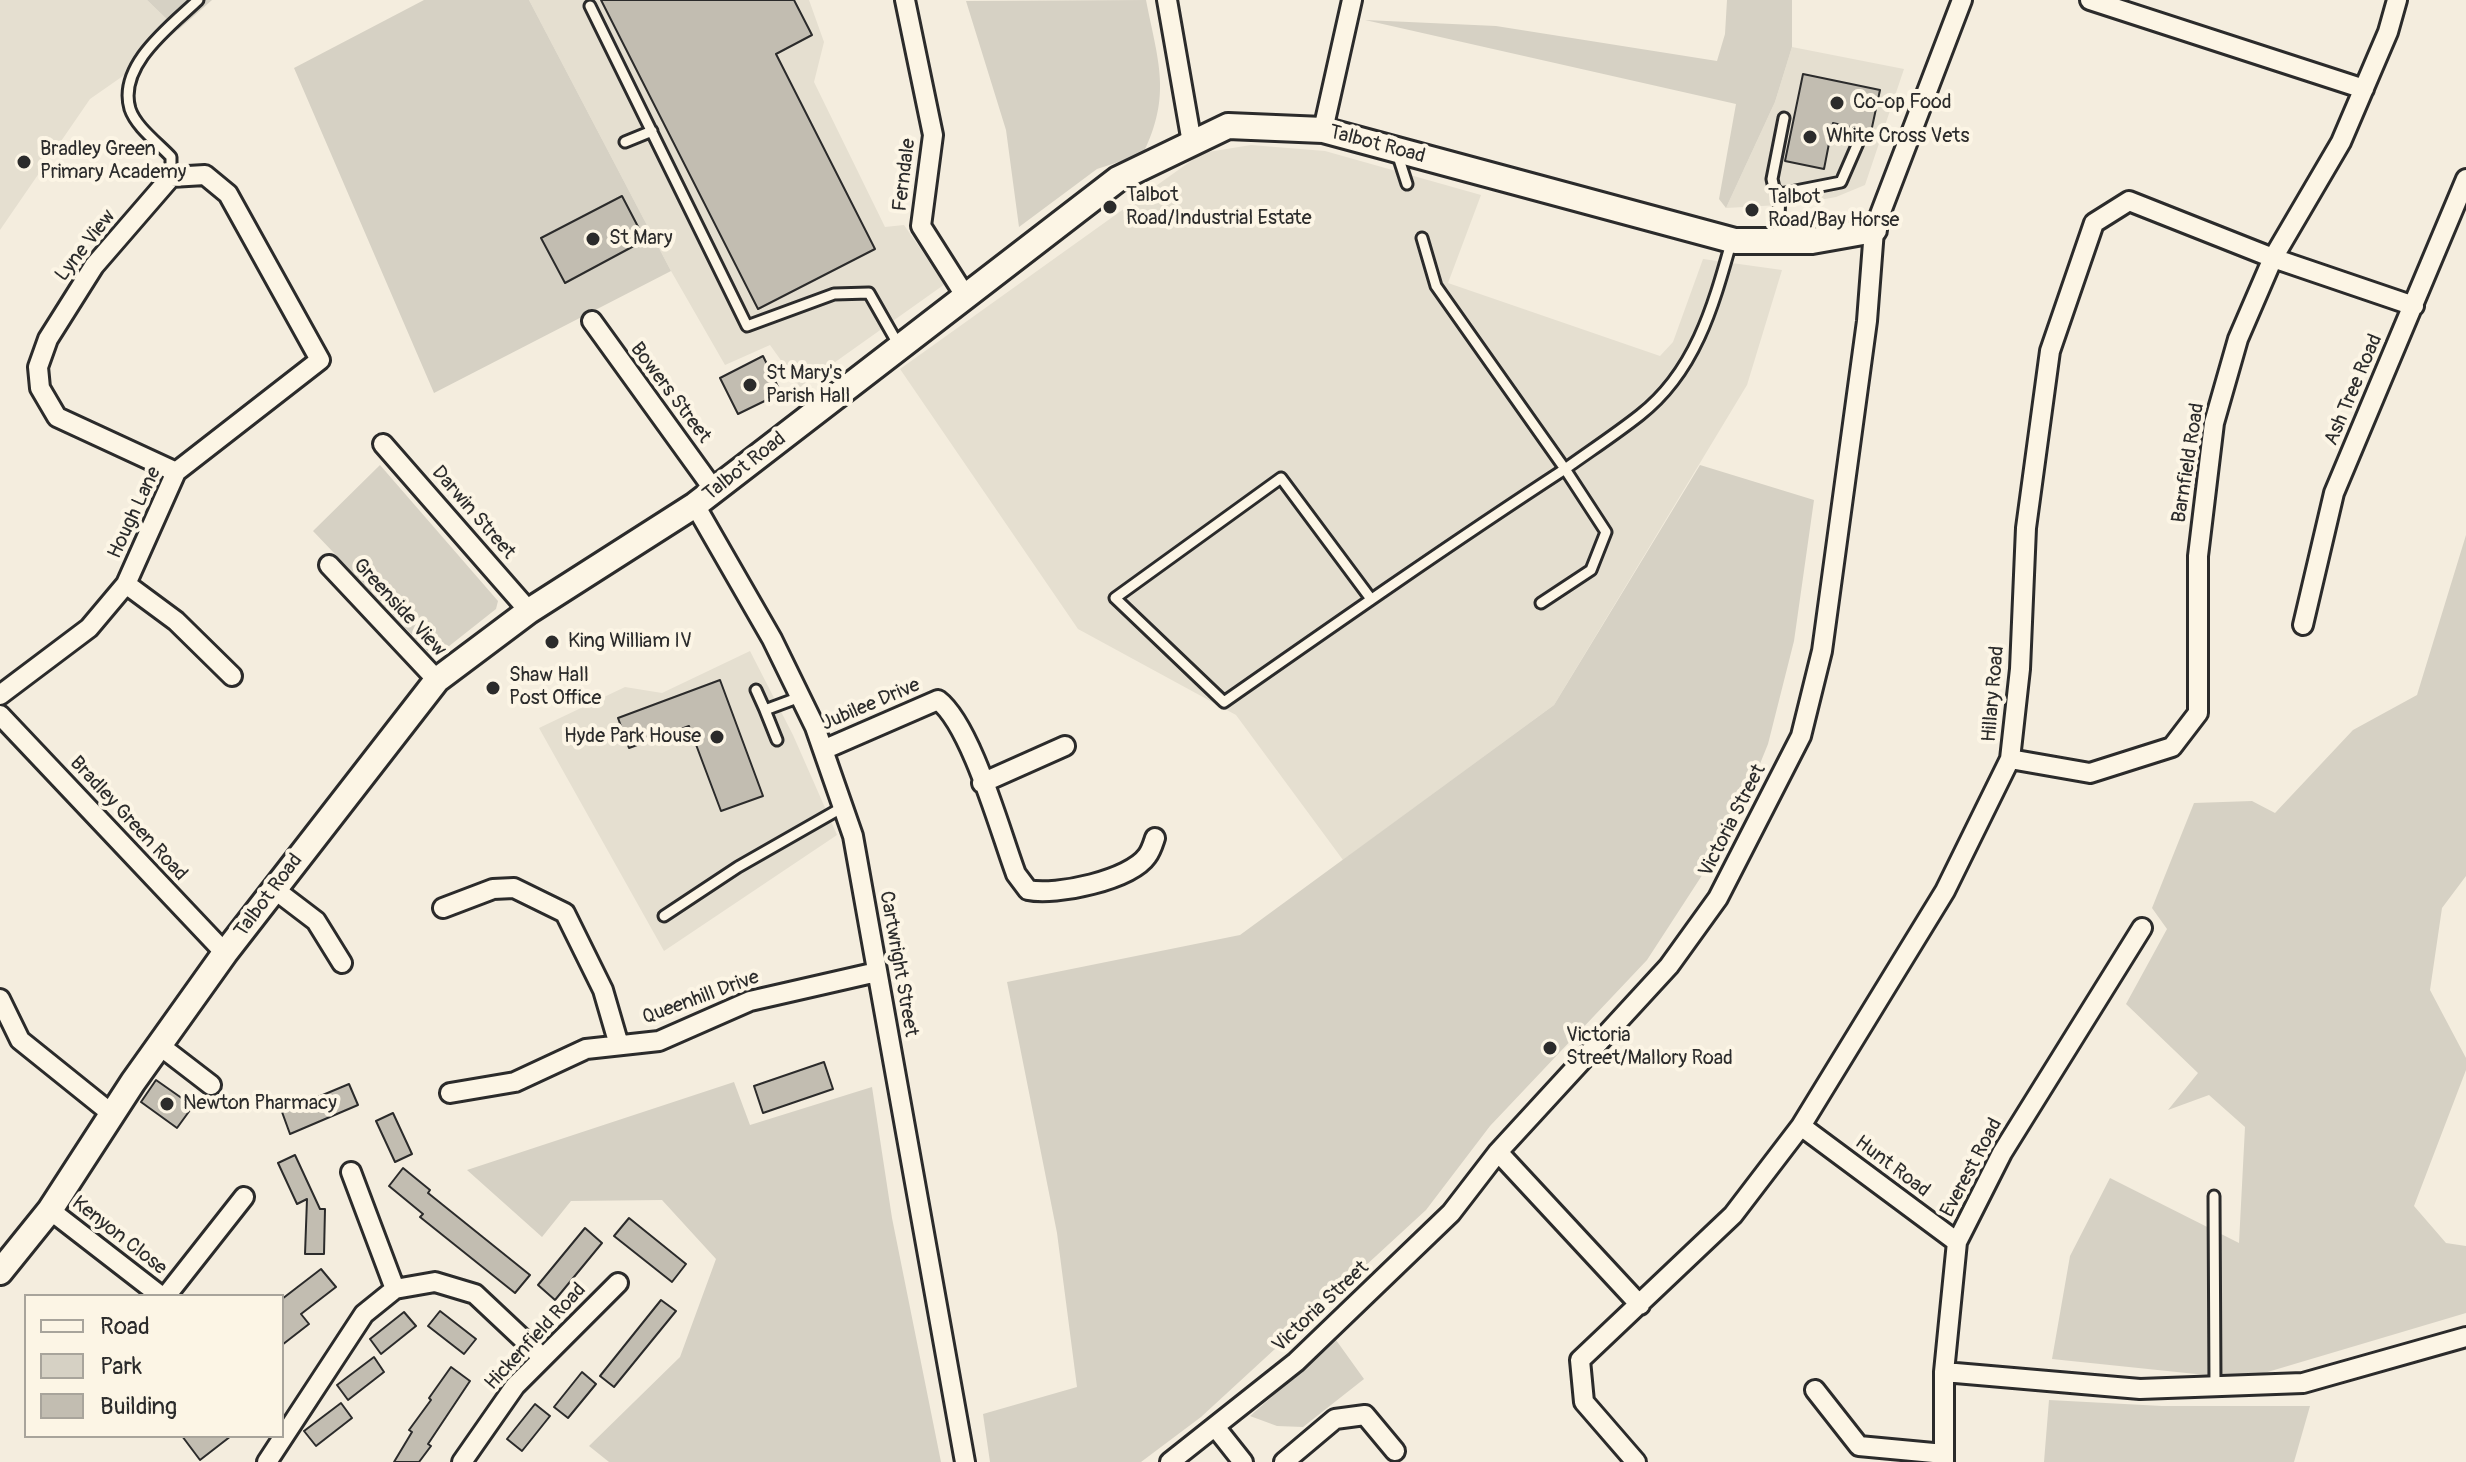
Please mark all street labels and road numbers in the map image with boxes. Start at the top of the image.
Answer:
street label: Talbot Road [1326,121,1428,169]
street label: Ferndale [889,137,921,213]
street label: Lyne View [51,205,121,287]
street label: Ash Tree Road [2320,331,2388,449]
street label: Bowers Street [624,338,716,448]
street label: Barnfield Road [2168,401,2210,525]
street label: Talbot Road [699,427,791,507]
street label: Darwin Street [426,461,520,565]
street label: Hough Lane [103,463,167,563]
street label: Greenside View [347,554,451,662]
street label: Hillary Road [1978,645,2010,743]
street label: Jubilee Drive [818,674,924,736]
street label: Bradley Green Road [64,752,192,886]
street label: Victoria Street [1694,761,1772,881]
street label: Talbot Road [230,850,308,942]
street label: Cartwright Street [873,889,923,1039]
street label: Queenhill Drive [639,966,763,1030]
street label: Everest Road [1936,1114,2008,1222]
street label: Hunt Road [1850,1131,1934,1203]
street label: Kenyon Close [67,1192,171,1280]
street label: Victoria Street [1268,1256,1374,1358]
street label: Hickenfield Road [480,1279,592,1395]

